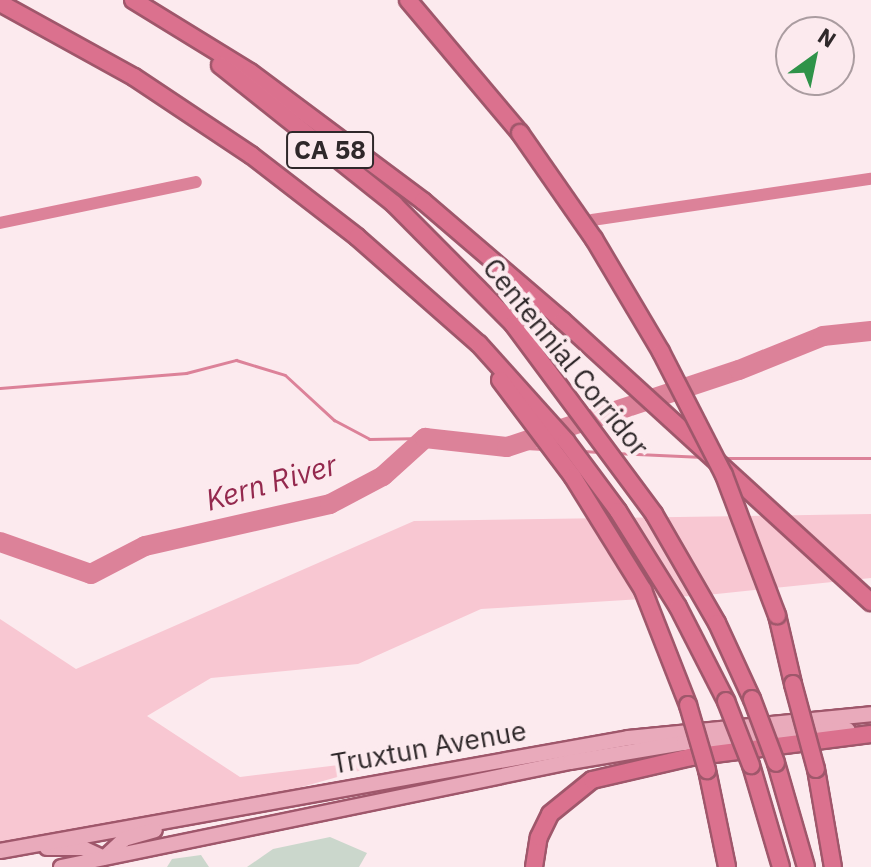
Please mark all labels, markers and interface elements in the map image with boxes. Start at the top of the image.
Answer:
north arrow [775,16,855,96]
text: N [813,21,842,54]
road number: CA 58 [286,128,374,172]
street label: Centennial Corridor [476,251,656,463]
water label: Kern River [201,446,341,518]
street label: Truxtun Avenue [329,713,529,781]

